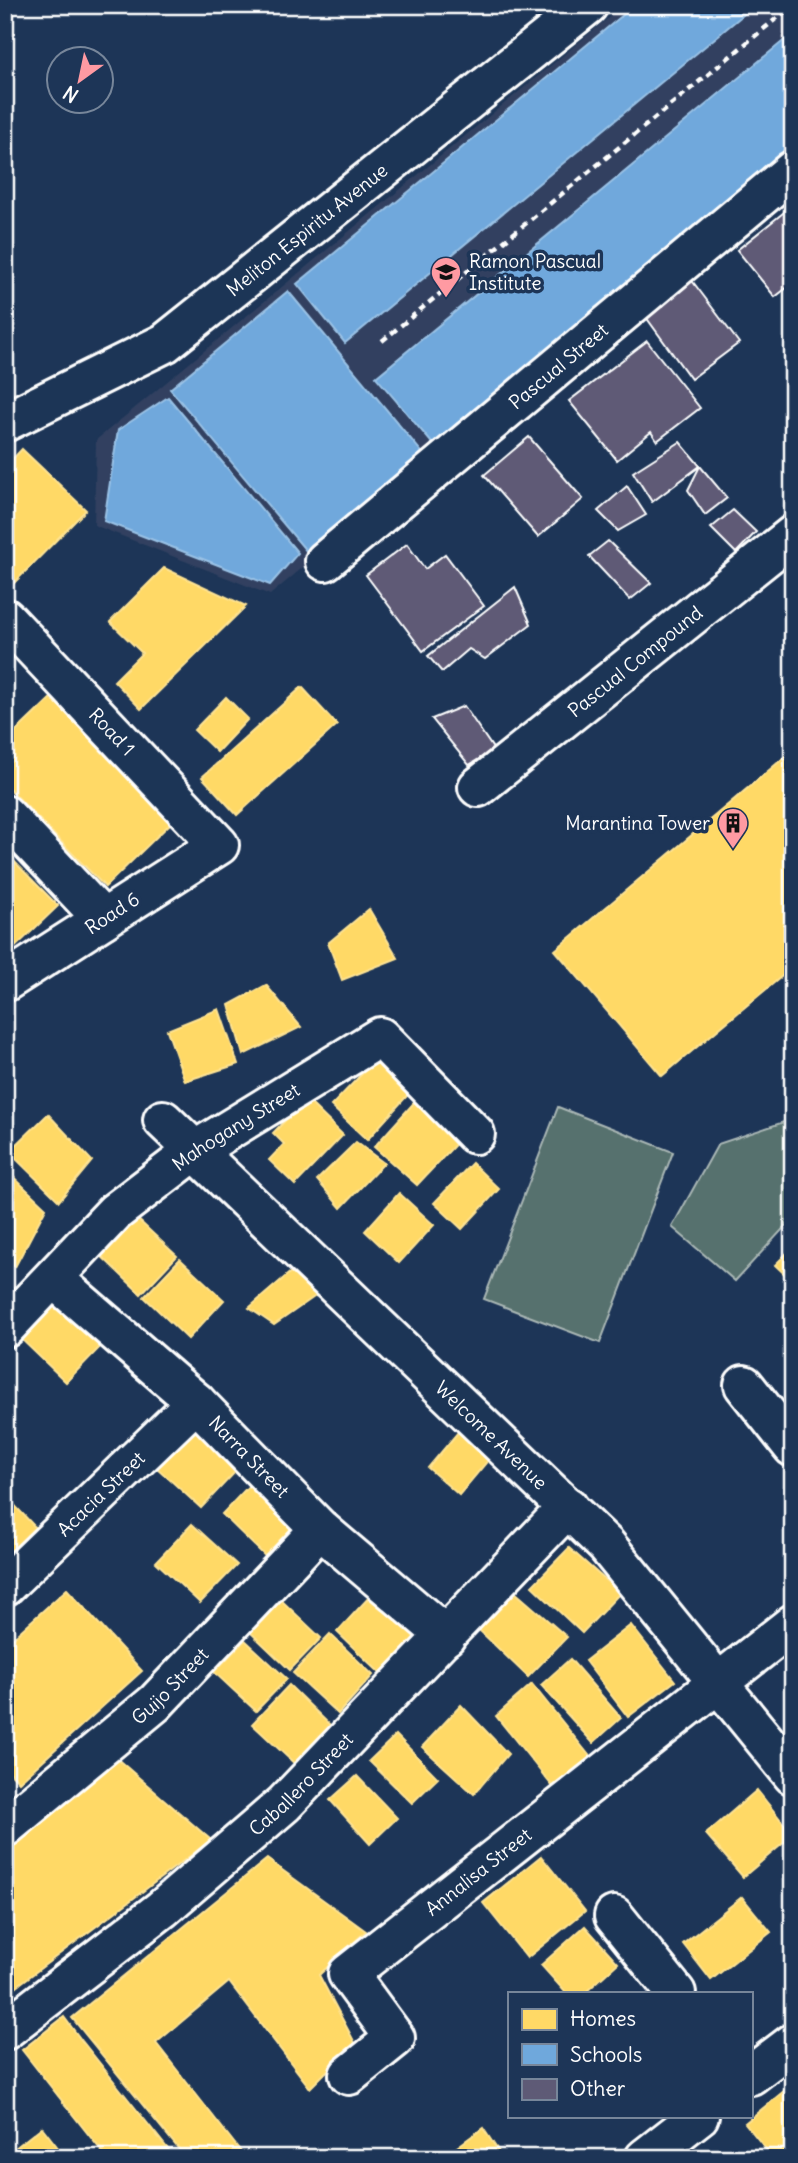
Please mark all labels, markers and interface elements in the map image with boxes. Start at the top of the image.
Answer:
north arrow [46,46,116,116]
text: N [59,81,83,108]
street label: Meliton Espiritu Avenue [221,158,392,301]
place label: Ramon Pascual Institute [469,249,601,295]
school or university icon: Ramon Pascual Institute [429,255,463,299]
street label: Pascual Street [504,318,613,414]
street label: Pascual Compound [563,600,707,722]
street label: Road 1 [84,703,140,760]
building icon: Marantina Tower [716,806,750,850]
place label: Marantina Tower [565,811,710,835]
street label: Road 6 [80,887,144,939]
street label: Mahogany Street [167,1077,304,1176]
street label: Welcome Avenue [430,1376,552,1494]
street label: Narra Street [204,1410,295,1503]
street label: Acacia Street [52,1446,150,1541]
street label: Guijo Street [126,1642,213,1730]
street label: Caballero Street [244,1728,358,1841]
street label: Annalisa Street [420,1823,536,1921]
legend [508,1992,752,2118]
text: Homes [570,2005,636,2032]
text: Schools [570,2041,642,2068]
text: Other [570,2075,626,2102]

